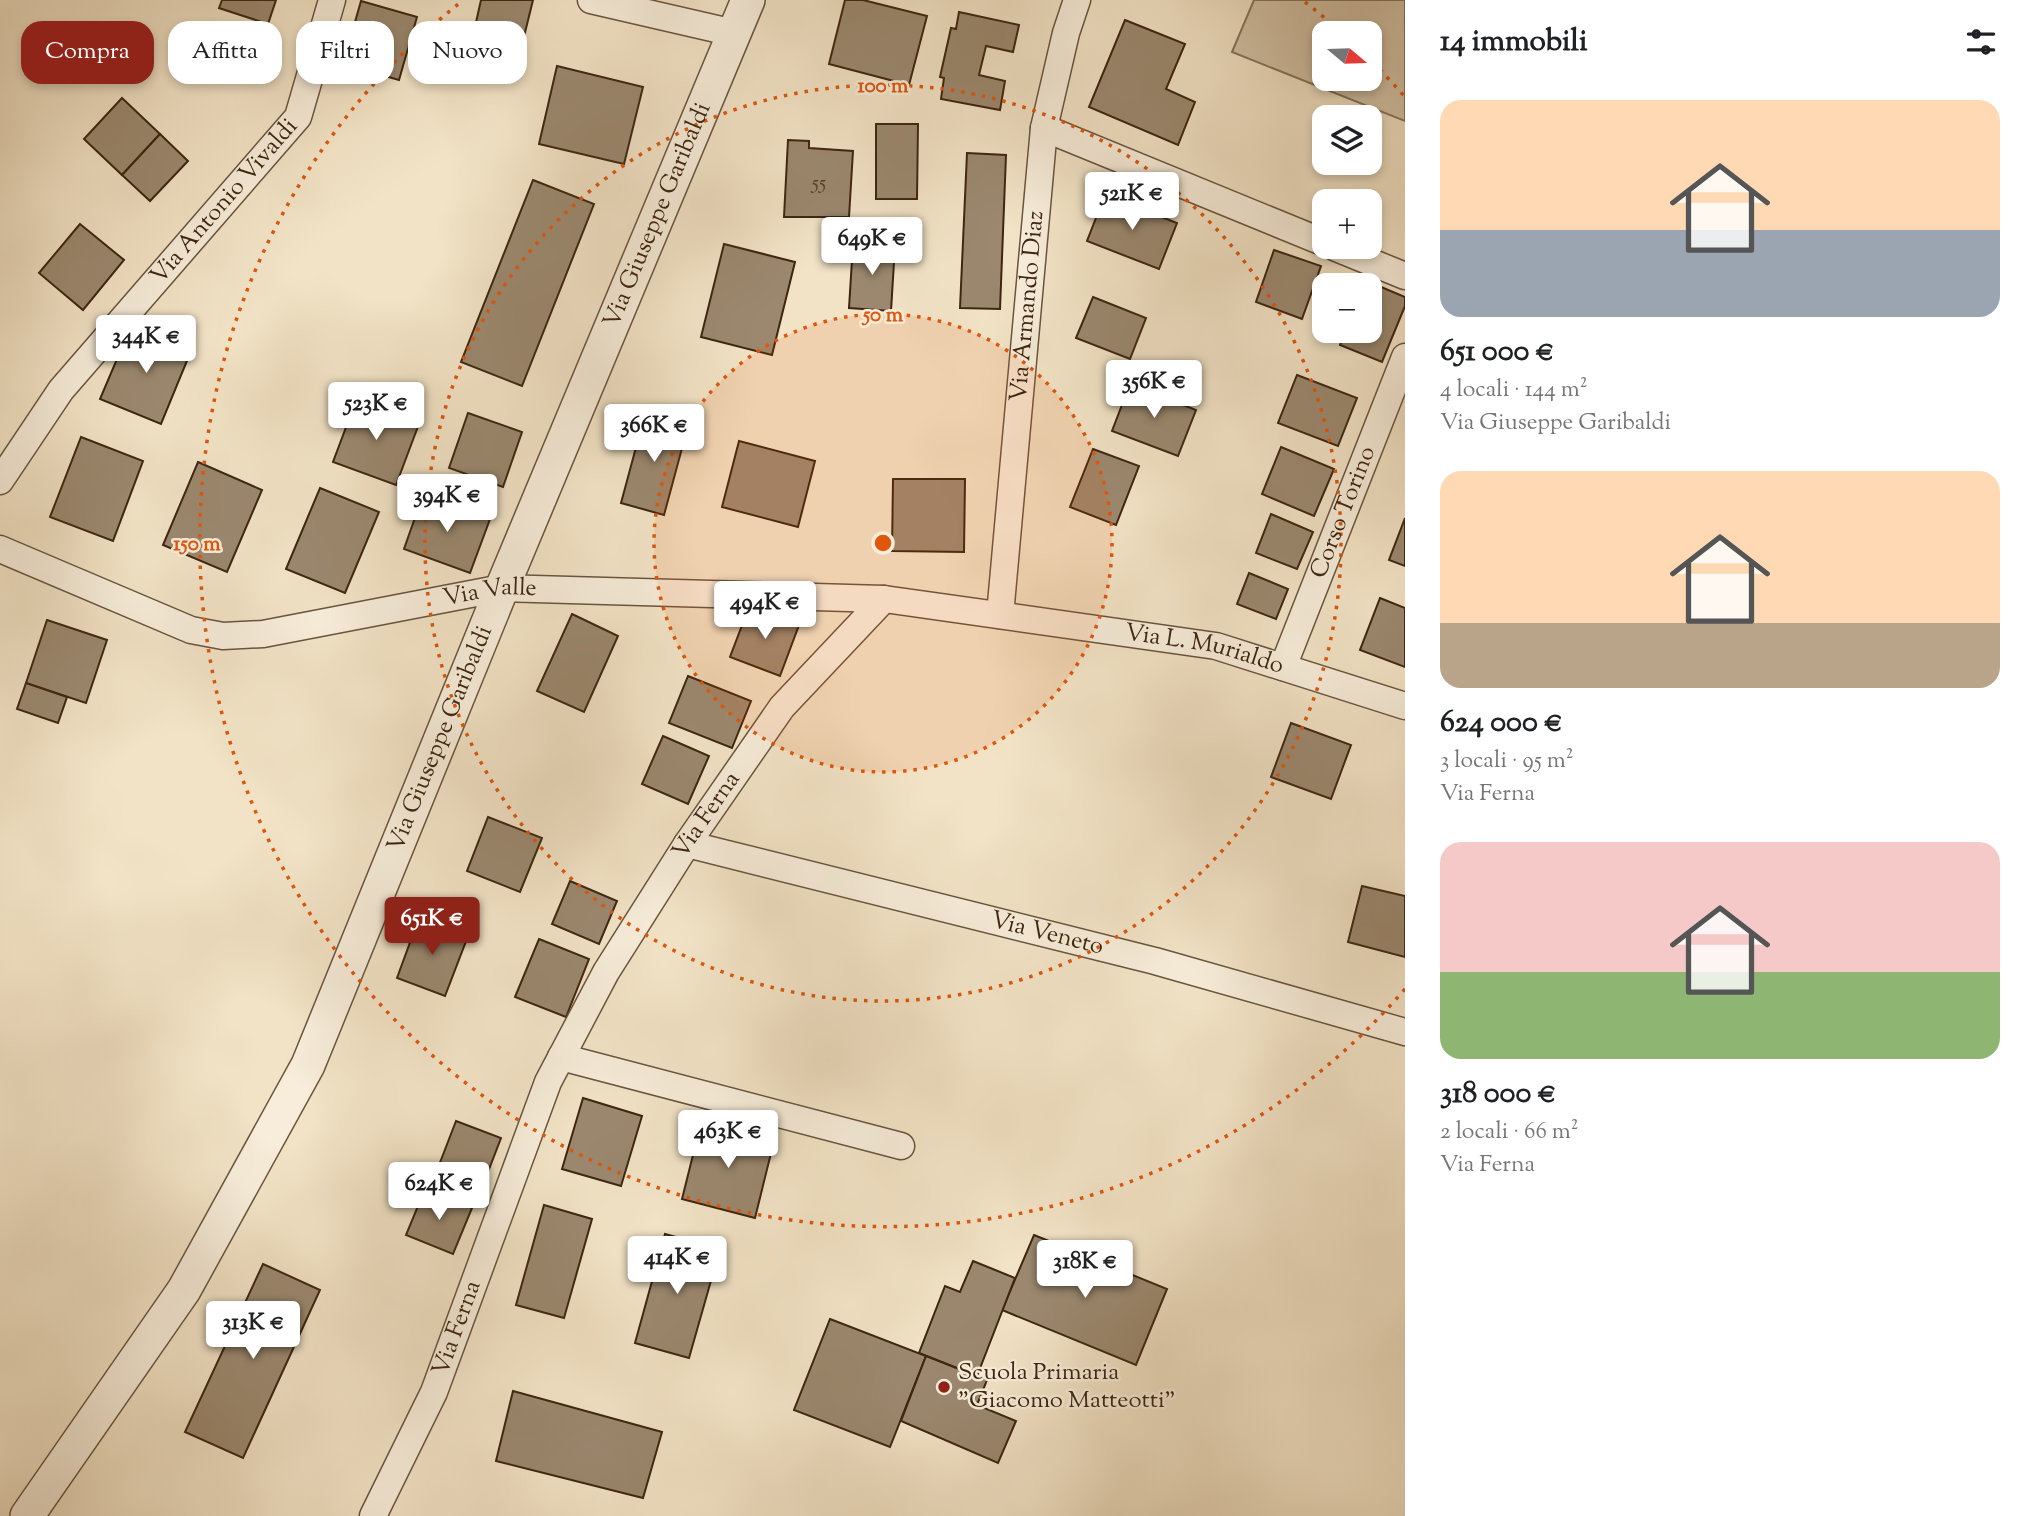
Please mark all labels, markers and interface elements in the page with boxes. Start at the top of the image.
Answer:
chip: Compra [21,21,154,84]
chip: Affitta [168,21,282,84]
chip: Filtri [296,21,394,84]
chip: Nuovo [408,21,527,84]
north arrow [1312,21,1382,91]
map controls [1312,21,1382,343]
text: 14 immobili [1440,21,1587,64]
icon: filters [1962,23,2000,61]
text: 100 m [858,72,909,102]
street label: Via Giuseppe Garibaldi [596,97,720,333]
button: layers [1312,105,1382,175]
street label: Via Antonio Vivaldi [143,111,306,292]
icon: home [1657,145,1783,271]
house number: 55 [811,169,826,199]
pin: 521K € [1075,173,1189,232]
text: 521K € [1101,178,1163,211]
button: + [1312,189,1382,259]
street label: Via Armando Diaz [1002,209,1053,403]
pin: 649K € [815,218,929,277]
text: 649K € [837,223,907,256]
button: − [1312,273,1382,343]
text: 50 m [861,301,904,331]
pin: 344K € [89,316,203,375]
text: 344K € [112,321,180,354]
text: 651 000 € [1440,331,1554,374]
pin: 356K € [1097,360,1211,420]
text: 356K € [1122,366,1186,399]
text: 4 locali · 144 m² [1440,374,1587,407]
pin: 523K € [319,382,433,442]
text: 523K € [344,388,408,421]
pin: 366K € [597,405,711,464]
text: Via Giuseppe Garibaldi [1440,407,1671,440]
text: 366K € [620,410,688,443]
street label: Corso Torino [1302,441,1385,584]
pin: 394K € [390,475,504,534]
text: 394K € [413,480,481,513]
icon: home [1657,516,1783,642]
text: 150 m [173,530,221,560]
centre of rings [871,531,895,555]
street label: Via Valle [440,571,537,616]
pin: 494K € [708,582,822,641]
text: 494K € [730,587,800,620]
street label: Via L. Murialdo [1123,616,1288,683]
street label: Via Giuseppe Garibaldi [379,621,502,857]
text: 624 000 € [1440,702,1563,745]
text: 3 locali · 95 m² [1440,745,1573,778]
street label: Via Ferna [665,765,749,866]
text: Via Ferna [1440,778,1535,811]
icon: home [1657,887,1783,1013]
pin: 651K € [375,898,489,957]
text: 651K € [401,903,463,936]
street label: Via Veneto [987,903,1107,964]
text: 318 000 € [1440,1073,1556,1116]
pin: 463K € [671,1110,785,1170]
text: 463K € [694,1116,762,1149]
text: 2 locali · 66 m² [1440,1116,1579,1149]
text: Via Ferna [1440,1149,1535,1182]
pin: 624K € [382,1162,496,1222]
text: 624K € [404,1168,474,1201]
pin: 414K € [620,1236,734,1296]
pin: 318K € [1028,1240,1142,1300]
text: 414K € [644,1242,710,1275]
text: 318K € [1053,1246,1117,1279]
street label: Via Ferna [424,1276,491,1381]
pin: 313K € [196,1302,310,1361]
text: 313K € [222,1307,284,1340]
place label: Scuola Primaria "Giacomo Matteotti" [958,1356,1176,1418]
marker: Scuola Primaria "Giacomo Matteotti" [936,1379,952,1395]

